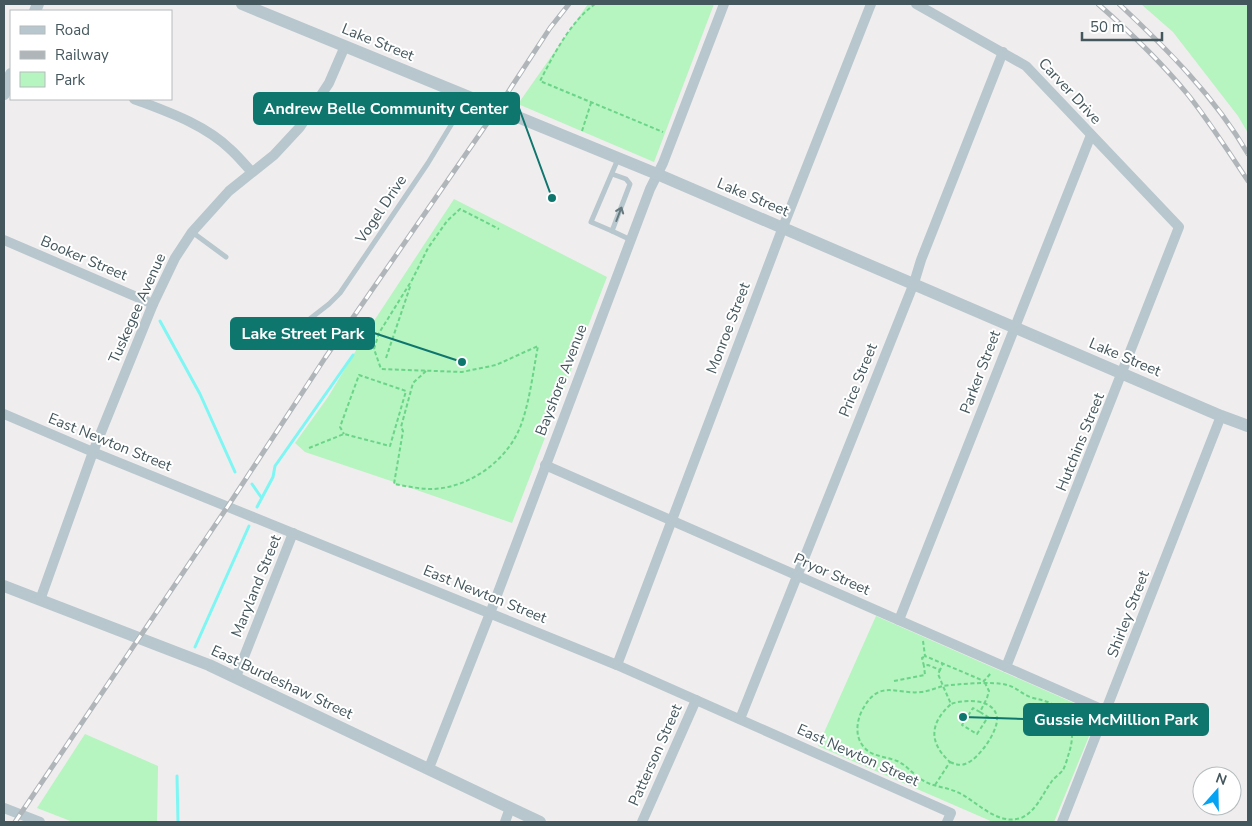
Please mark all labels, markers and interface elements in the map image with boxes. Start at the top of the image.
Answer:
legend [10,10,172,100]
scale bar [1082,10,1162,42]
text: 50 m [1090,17,1125,37]
street label: Lake Street [339,18,418,66]
text: Road [55,20,90,40]
text: Railway [55,45,109,65]
street label: Carver Drive [1034,53,1106,129]
text: Park [55,70,85,90]
callout: Andrew Belle Community Center [254,93,519,124]
text: Andrew Belle Community Center [264,98,509,120]
street label: Vogel Drive [350,171,411,248]
street label: Lake Street [714,173,793,221]
one-way arrow [615,206,624,222]
street label: Booker Street [38,231,131,286]
street label: Tuskegee Avenue [104,250,170,366]
street label: Monroe Street [701,279,755,376]
callout: Lake Street Park [231,318,374,349]
street label: Bayshore Avenue [531,321,591,439]
text: Lake Street Park [242,323,365,345]
street label: Parker Street [955,327,1005,417]
street label: Lake Street [1086,333,1165,381]
street label: Price Street [834,340,882,420]
street label: Hutchins Street [1051,389,1109,494]
street label: East Newton Street [45,408,175,476]
street label: Maryland Street [226,531,286,640]
street label: Pryor Street [791,548,874,600]
street label: East Newton Street [420,560,550,628]
street label: Shirley Street [1102,567,1154,660]
street label: East Burdeshaw Street [208,640,357,724]
street label: Patterson Street [624,700,687,809]
callout: Gussie McMillion Park [1024,704,1208,735]
text: Gussie McMillion Park [1034,709,1198,731]
street label: East Newton Street [794,719,923,791]
north arrow [1192,766,1242,816]
text: N [1213,769,1229,790]

